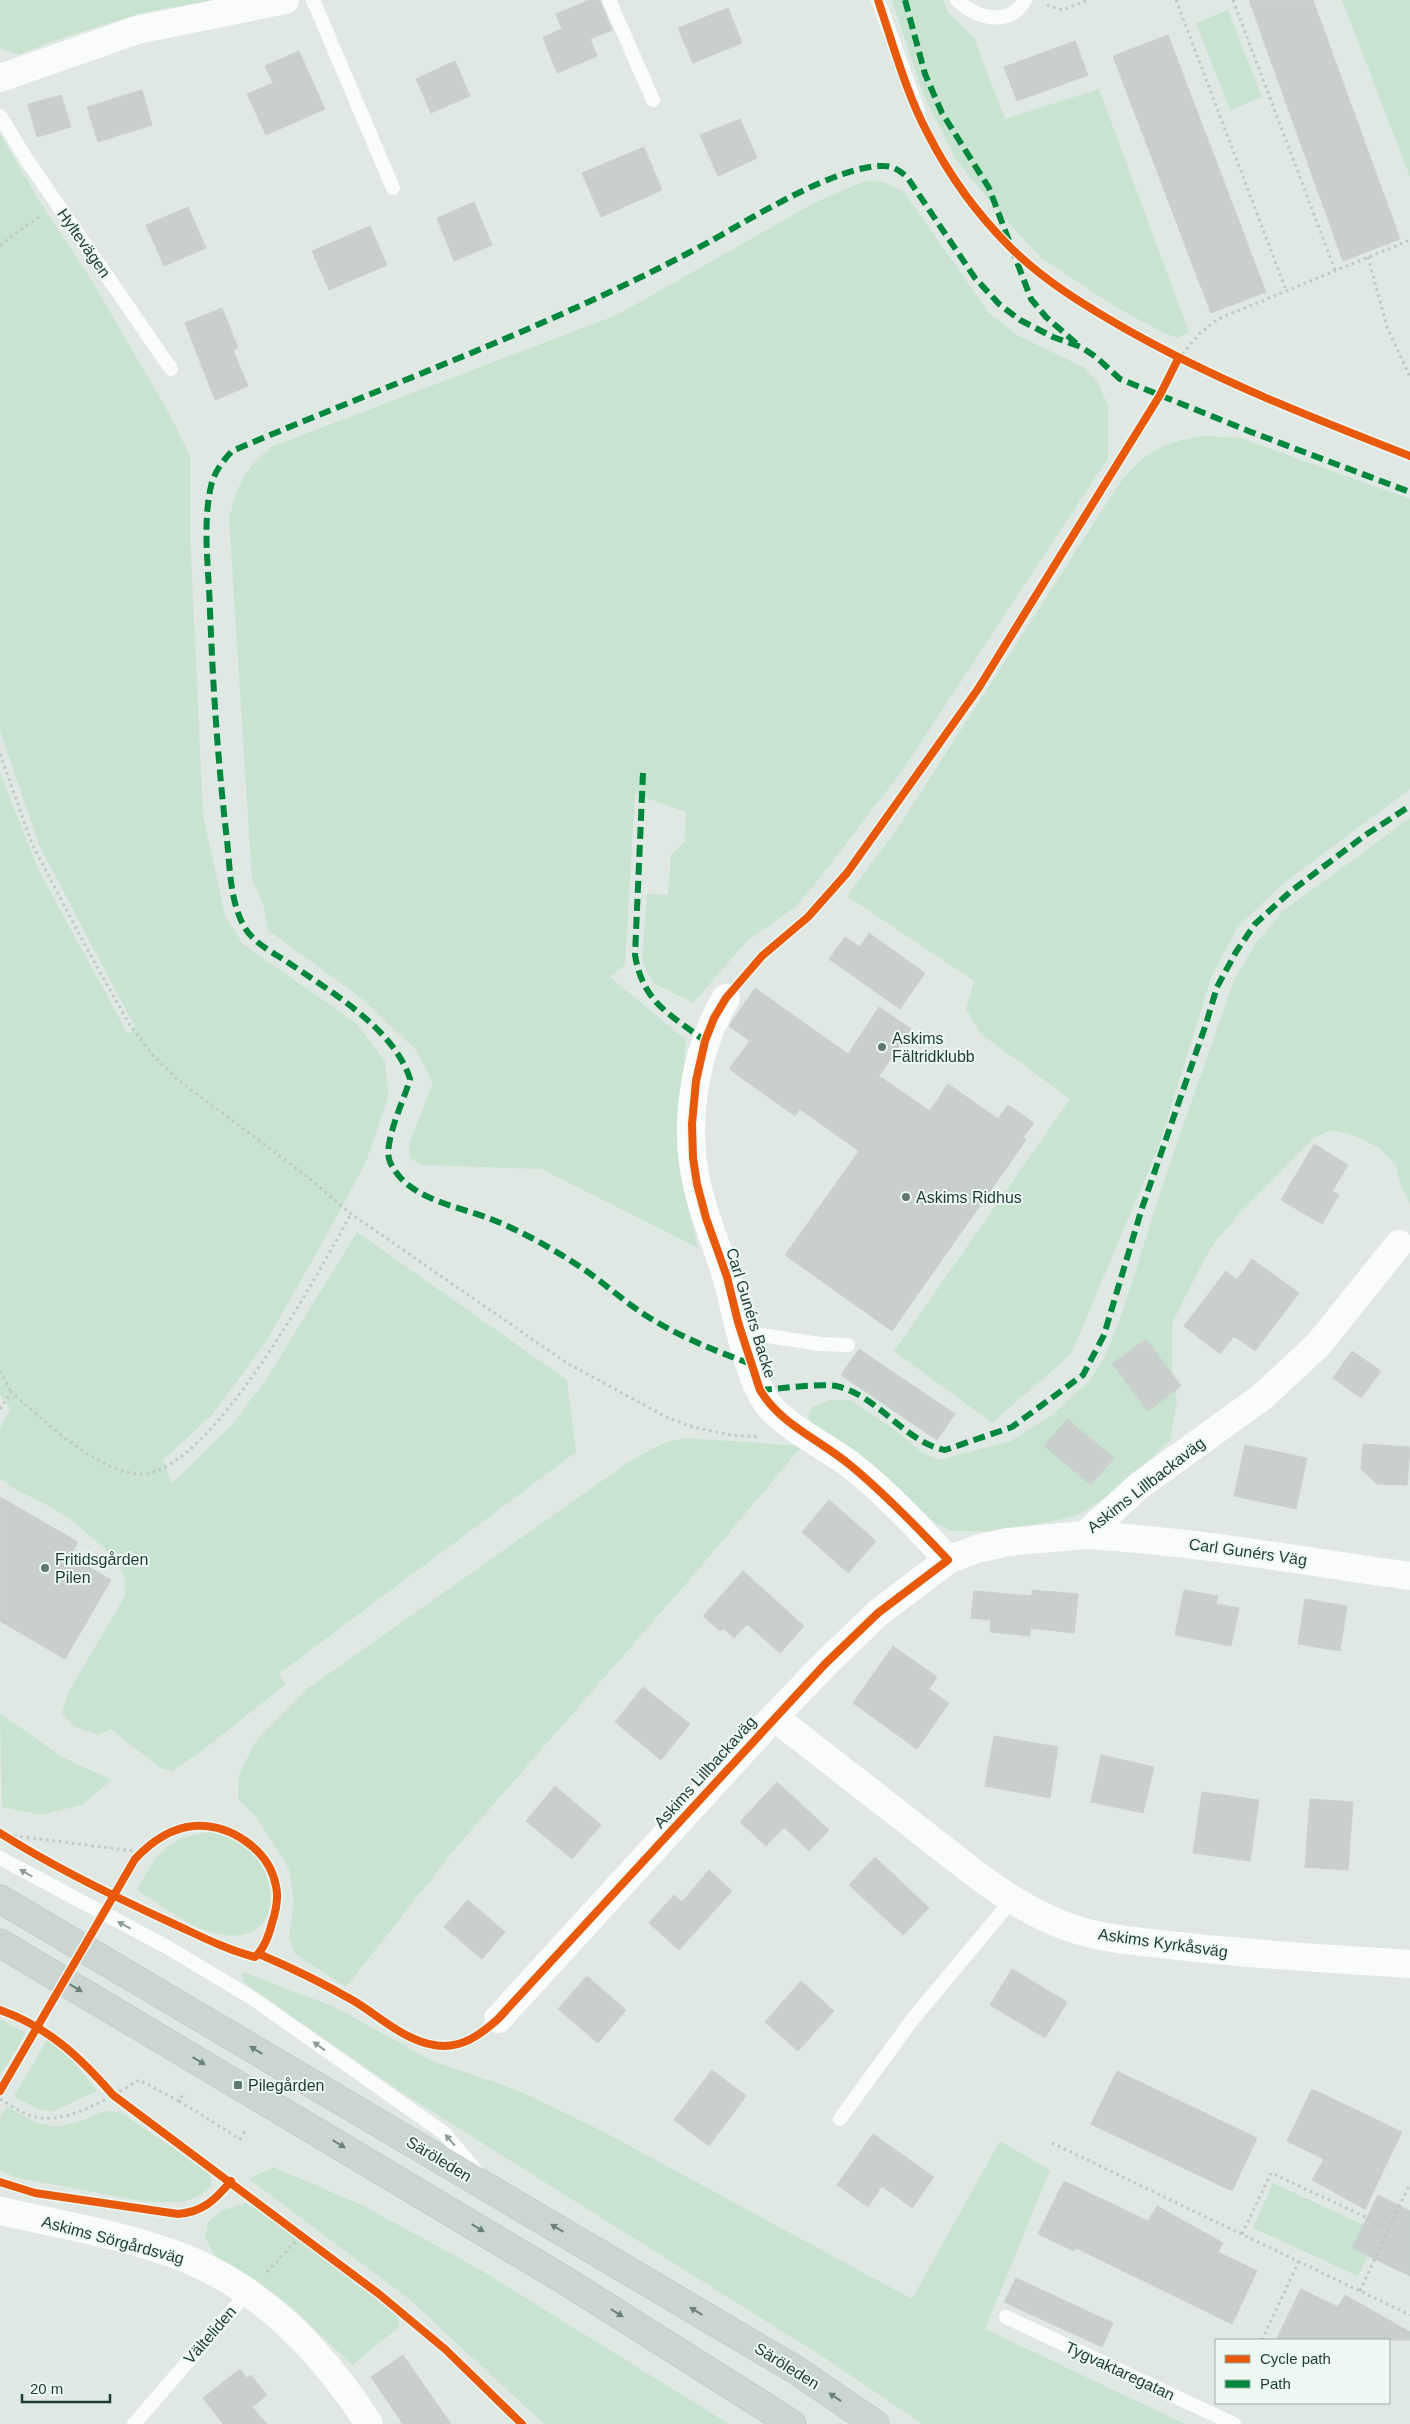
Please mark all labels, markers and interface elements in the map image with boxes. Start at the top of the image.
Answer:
street label: Hyltevägen [54,205,114,281]
place label: Askims Fältridklubb [892,1030,975,1065]
marker: Askims Fältridklubb [876,1041,888,1053]
place label: Askims Ridhus [916,1189,1022,1206]
marker: Askims Ridhus [900,1191,912,1203]
street label: Carl Gunérs Backe [723,1246,779,1380]
street label: Askims Lillbackaväg [1084,1434,1208,1536]
street label: Carl Gunérs Väg [1188,1535,1308,1569]
place label: Fritidsgården Pilen [55,1551,148,1586]
marker: Fritidsgården Pilen [39,1562,51,1574]
street label: Askims Lillbackaväg [650,1713,760,1831]
one-way arrow [19,1868,33,1877]
one-way arrow [116,1921,131,1929]
street label: Askims Kyrkåsväg [1097,1925,1229,1961]
one-way arrow [69,1984,83,1993]
one-way arrow [312,2041,325,2051]
one-way arrow [249,2045,262,2054]
one-way arrow [193,2057,206,2066]
place label: Pilegården [248,2077,325,2094]
marker: Pilegården [232,2079,244,2091]
street label: Säröleden [403,2133,475,2185]
one-way arrow [445,2134,456,2147]
one-way arrow [332,2140,346,2149]
street label: Askims Sörgårdsväg [40,2213,186,2267]
one-way arrow [472,2224,485,2233]
one-way arrow [550,2224,563,2233]
street label: Välteliden [181,2303,239,2367]
one-way arrow [690,2307,703,2316]
one-way arrow [610,2309,623,2318]
street label: Tygvaktaregatan [1063,2338,1177,2404]
street label: Säröleden [752,2339,822,2393]
legend [1215,2339,1390,2404]
text: Cycle path [1260,2350,1331,2367]
scale bar [22,2372,110,2404]
text: Path [1260,2375,1291,2392]
text: 20 m [30,2380,63,2397]
one-way arrow [828,2392,841,2402]

